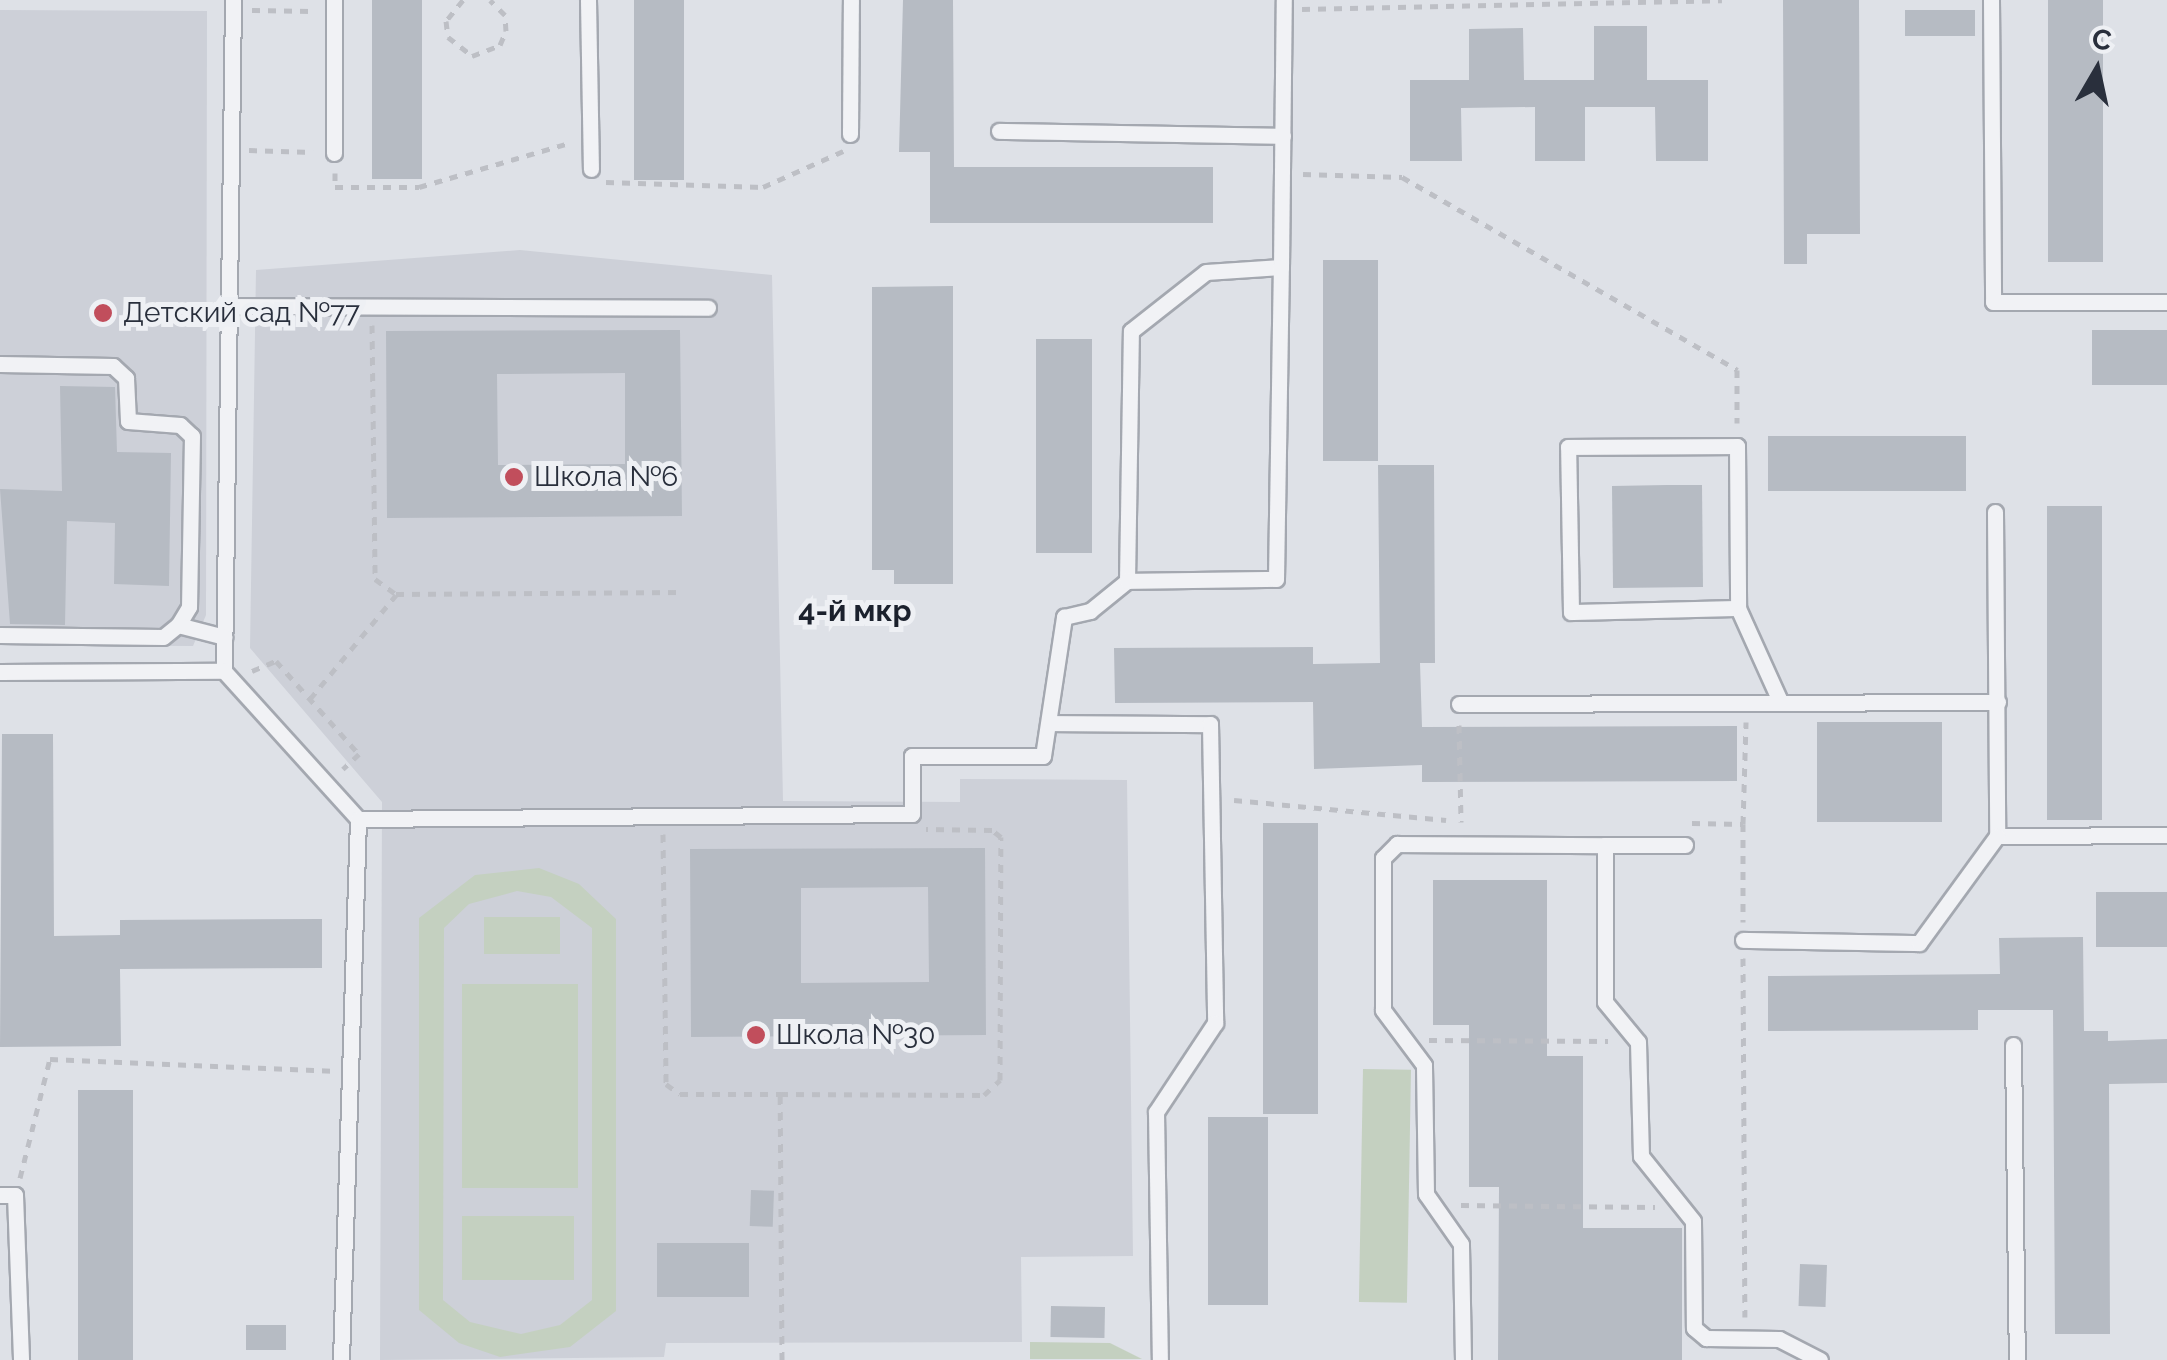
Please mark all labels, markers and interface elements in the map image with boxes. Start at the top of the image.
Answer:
north arrow [2047,20,2147,120]
text: С [2090,22,2114,58]
place label: Детский сад №77 [123,296,360,330]
marker: Детский сад №77 [92,302,114,324]
place label: Школа №6 [534,460,678,494]
marker: Школа №6 [503,466,525,488]
district label: 4-й мкр [798,593,912,629]
place label: Школа №30 [776,1018,935,1052]
marker: Школа №30 [745,1024,767,1046]

